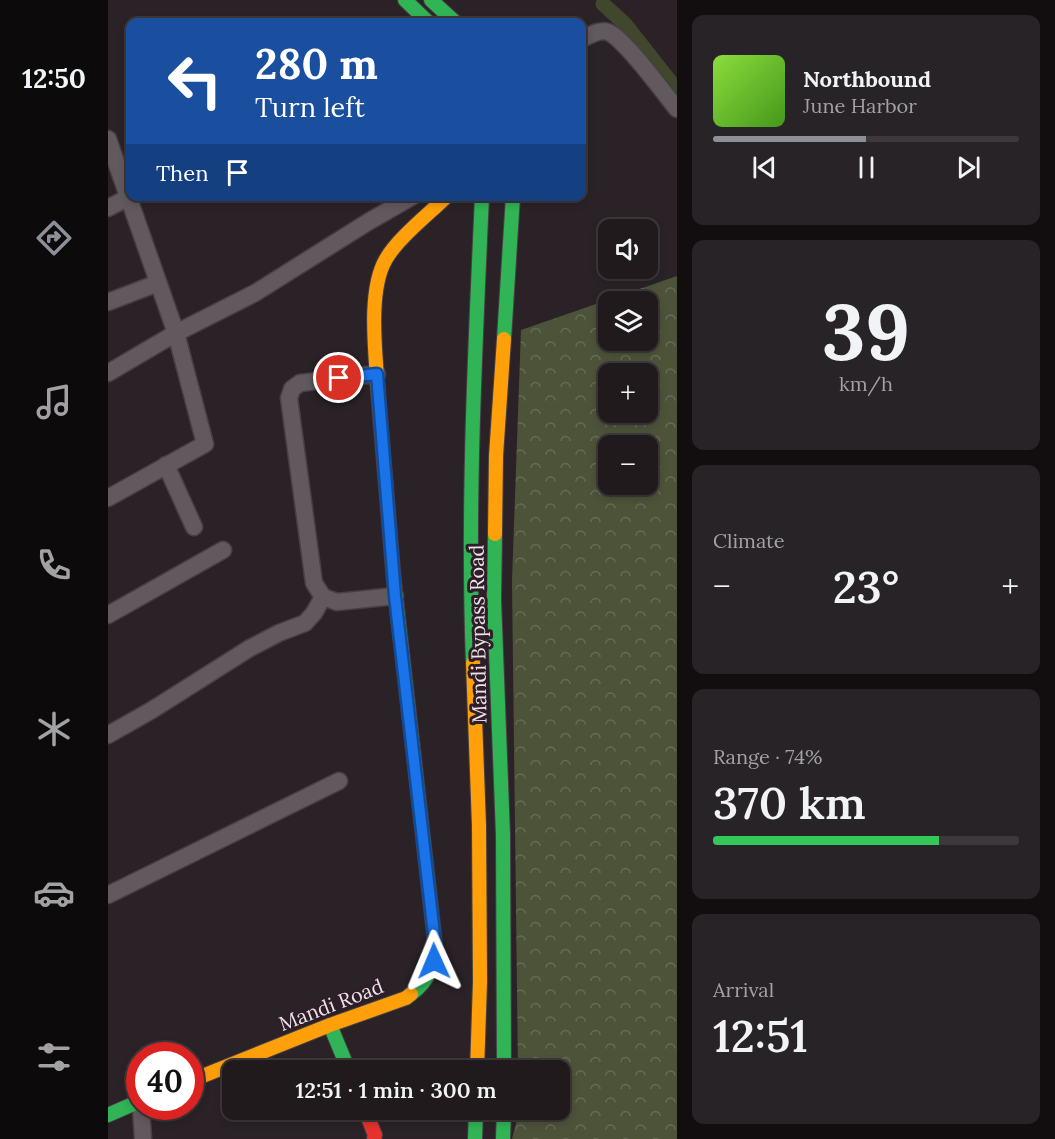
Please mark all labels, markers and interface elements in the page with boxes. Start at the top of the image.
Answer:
text: 280 m [255,37,378,91]
icon: left [156,42,234,120]
text: 12:50 [22,61,86,95]
text: Northbound [803,65,931,93]
text: Turn left [255,90,365,124]
text: June Harbor [803,93,917,118]
icon: previous [748,151,781,184]
icon: pause [850,151,883,184]
icon: next [952,151,985,184]
icon: arrive [221,156,254,189]
text: Then [156,159,209,187]
icon: directions [33,217,75,259]
map controls [598,219,658,495]
button: sound [598,219,658,279]
text: 39 [822,282,910,381]
button: layers [598,291,658,351]
pin [313,352,364,403]
icon: arrive [322,361,355,394]
button: + [598,363,658,423]
text: km/h [839,371,893,396]
icon: music [33,381,75,423]
button: − [598,435,658,495]
text: Climate [713,528,785,553]
icon: phone [33,544,75,586]
street label: Mandi Bypass Road [463,544,492,724]
text: 23° [833,558,899,615]
text: − [713,565,731,607]
text: + [1001,565,1019,607]
icon: climate [33,708,75,750]
text: Range · 74% [713,744,823,769]
text: 370 km [713,774,866,831]
icon: car [33,872,75,914]
position arrow [402,929,466,993]
street label: Mandi Road [275,973,387,1036]
text: Arrival [713,977,774,1002]
text: 12:51 [713,1007,808,1064]
icon: filters [33,1036,75,1078]
speed limit sign: 40 [126,1042,204,1120]
text: 12:51 · 1 min · 300 m [296,1076,496,1104]

